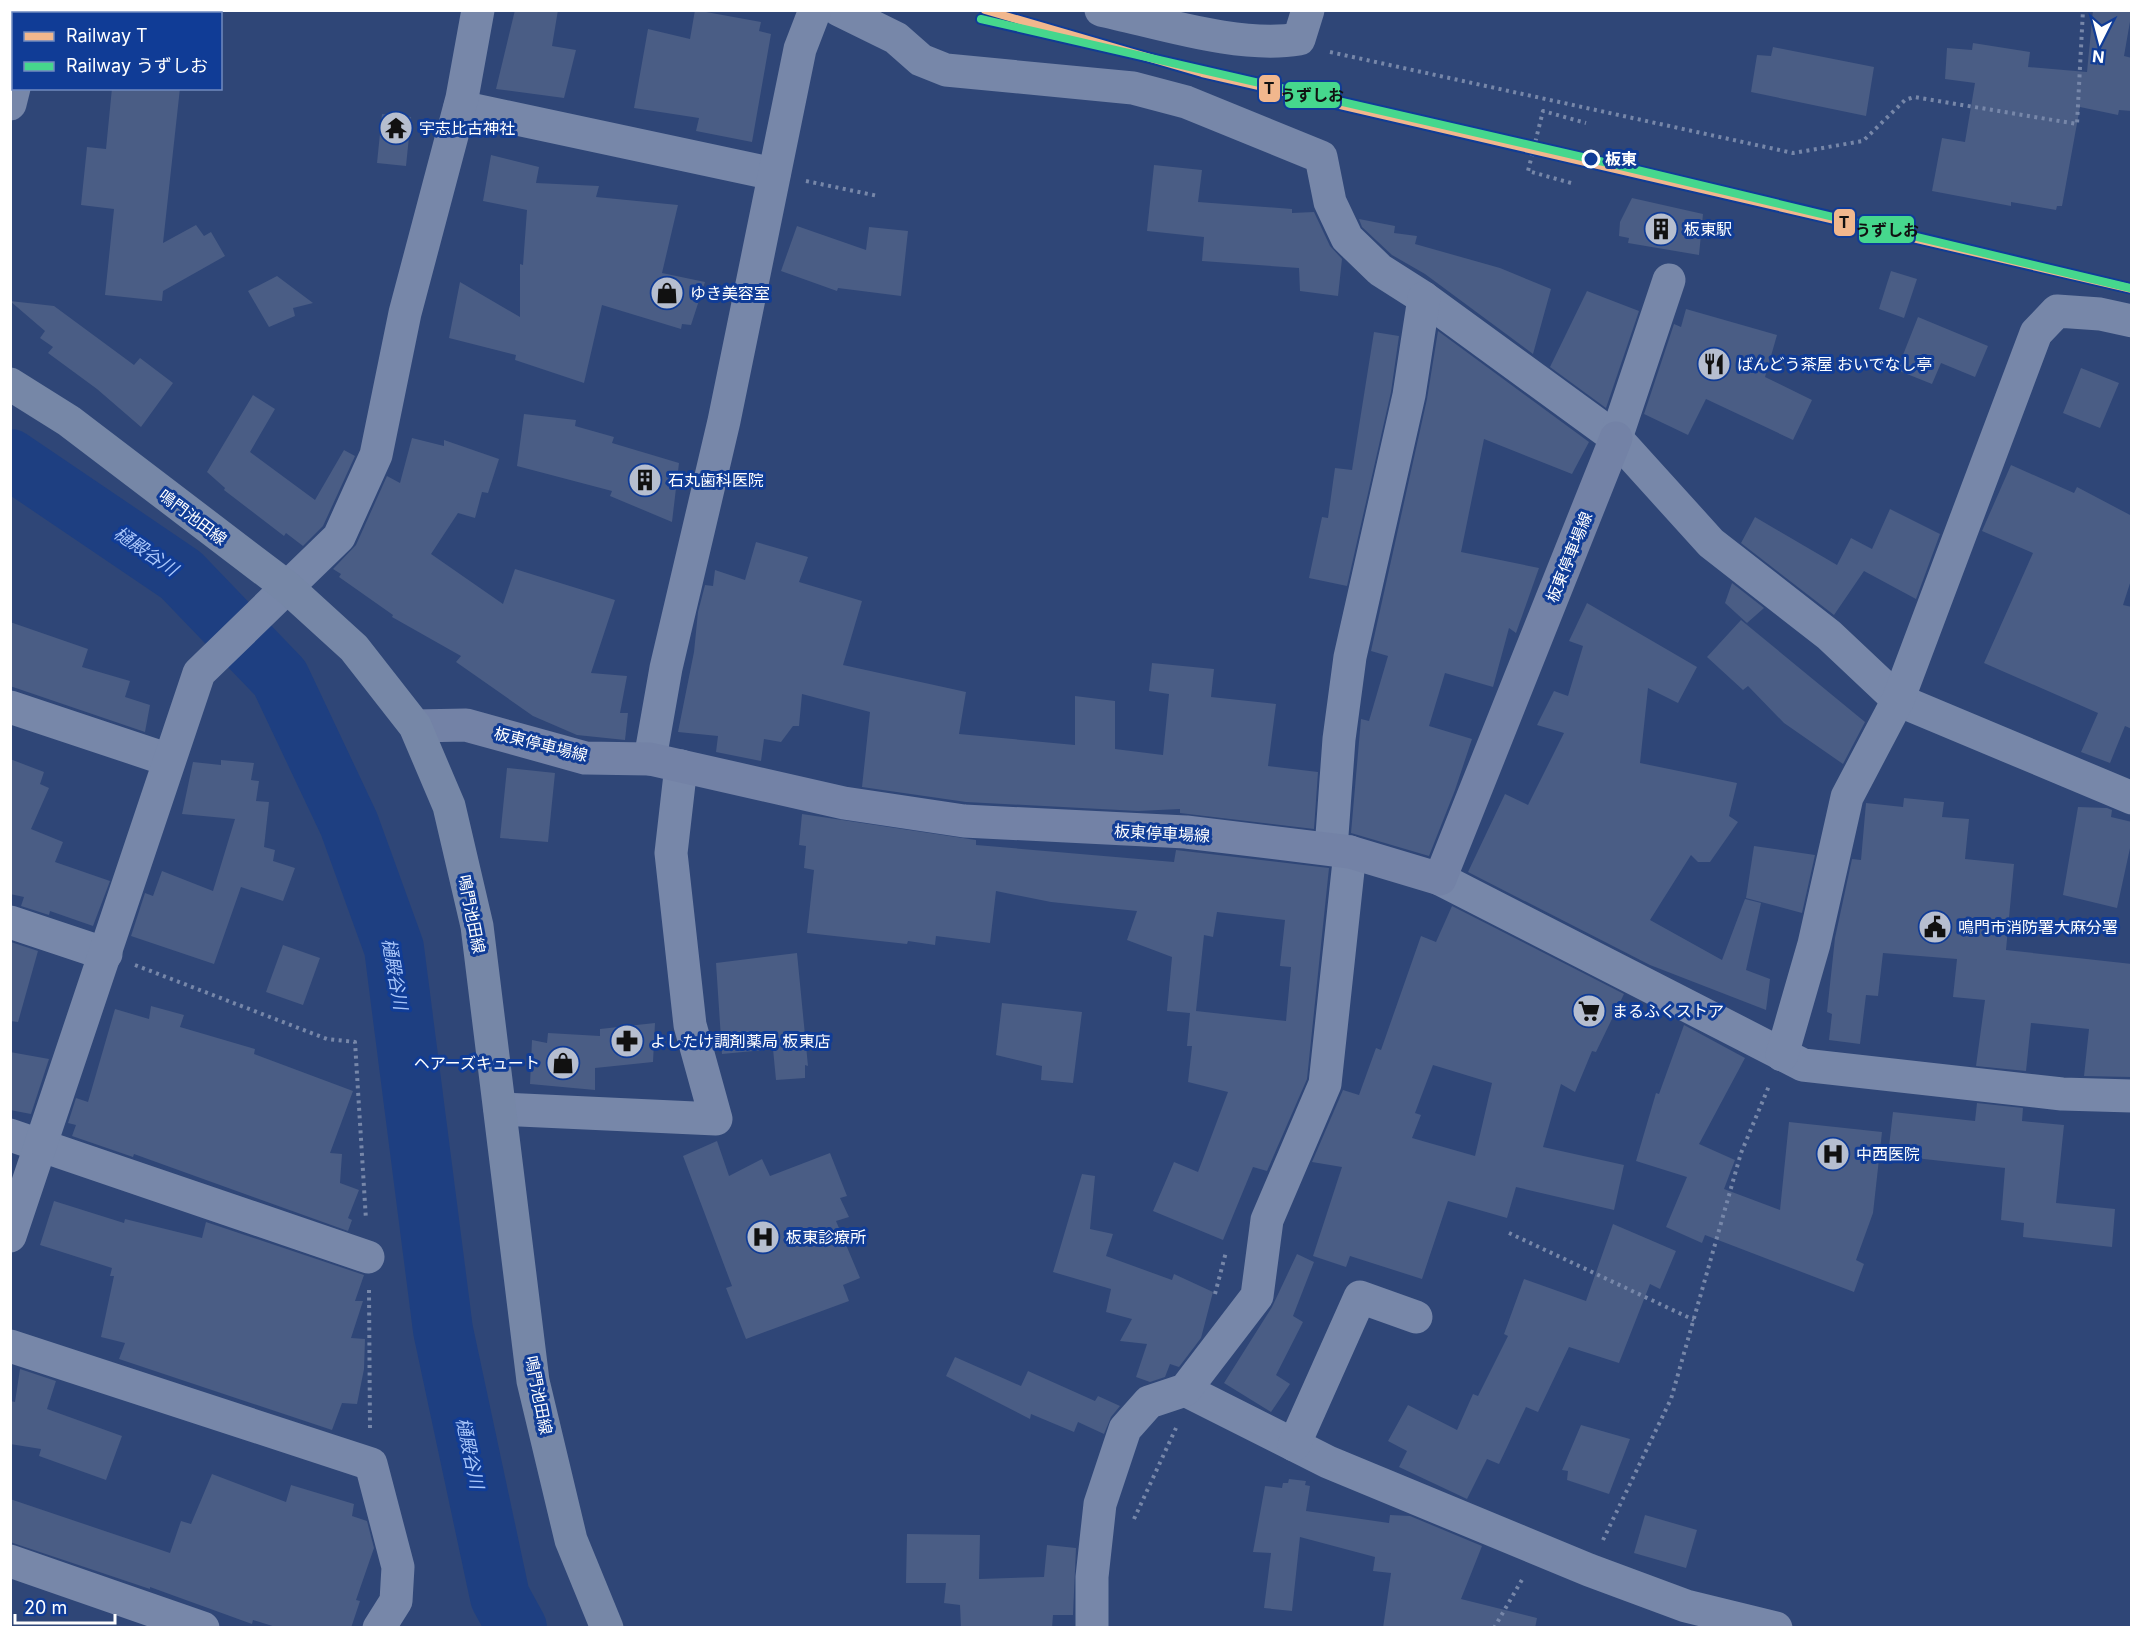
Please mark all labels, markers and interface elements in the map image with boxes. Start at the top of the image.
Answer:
legend [12,12,222,90]
north arrow [2070,12,2130,72]
text: Railway T [66,25,148,46]
text: N [2091,46,2106,68]
text: Railway うずしお [66,55,208,76]
line badge: T [1258,74,1281,103]
text: T [1264,78,1275,98]
line badge: うずしお [1284,81,1341,109]
text: うずしお [1280,85,1344,105]
temple icon: 宇志比古神社 [378,110,414,146]
place label: 宇志比古神社 [419,118,515,138]
place label: 板東 [1605,149,1637,169]
marker: 板東 [1582,150,1600,168]
line badge: T [1833,208,1856,237]
building icon: 板東駅 [1643,211,1679,247]
text: T [1839,212,1850,232]
line badge: うずしお [1858,215,1915,244]
place label: 板東駅 [1684,219,1732,239]
text: うずしお [1855,220,1919,240]
shop icon: ゆき美容室 [649,275,685,311]
place label: ゆき美容室 [690,283,770,303]
restaurant icon: ばんどう茶屋 おいでなし亭 [1696,346,1732,382]
place label: ばんどう茶屋 おいでなし亭 [1737,354,1933,374]
building icon: 石丸歯科医院 [627,462,663,498]
place label: 石丸歯科医院 [668,470,764,490]
street label: 鳴門池田線 [155,485,231,549]
street label: 板東停車場線 [1542,509,1596,605]
water label: 樋殿谷川 [110,522,183,581]
street label: 板東停車場線 [492,723,590,765]
street label: 板東停車場線 [1114,821,1210,845]
street label: 鳴門池田線 [455,873,489,955]
public building icon: 鳴門市消防署大麻分署 [1917,909,1953,945]
place label: 鳴門市消防署大麻分署 [1958,917,2118,937]
water label: 樋殿谷川 [378,937,412,1013]
supermarket icon: まるふくストア [1571,993,1607,1029]
place label: まるふくストア [1612,1001,1724,1021]
pharmacy icon: よしたけ調剤薬局 板東店 [609,1023,645,1059]
place label: よしたけ調剤薬局 板東店 [650,1031,831,1051]
shop icon: ヘアーズキュート [545,1045,581,1081]
place label: ヘアーズキュート [414,1053,540,1073]
hospital icon: 中西医院 [1815,1136,1851,1172]
place label: 中西医院 [1856,1144,1920,1164]
hospital icon: 板東診療所 [745,1219,781,1255]
place label: 板東診療所 [786,1227,866,1247]
street label: 鳴門池田線 [522,1354,556,1436]
water label: 樋殿谷川 [452,1416,488,1492]
scale bar [15,1587,116,1625]
text: 20 m [24,1597,67,1618]

